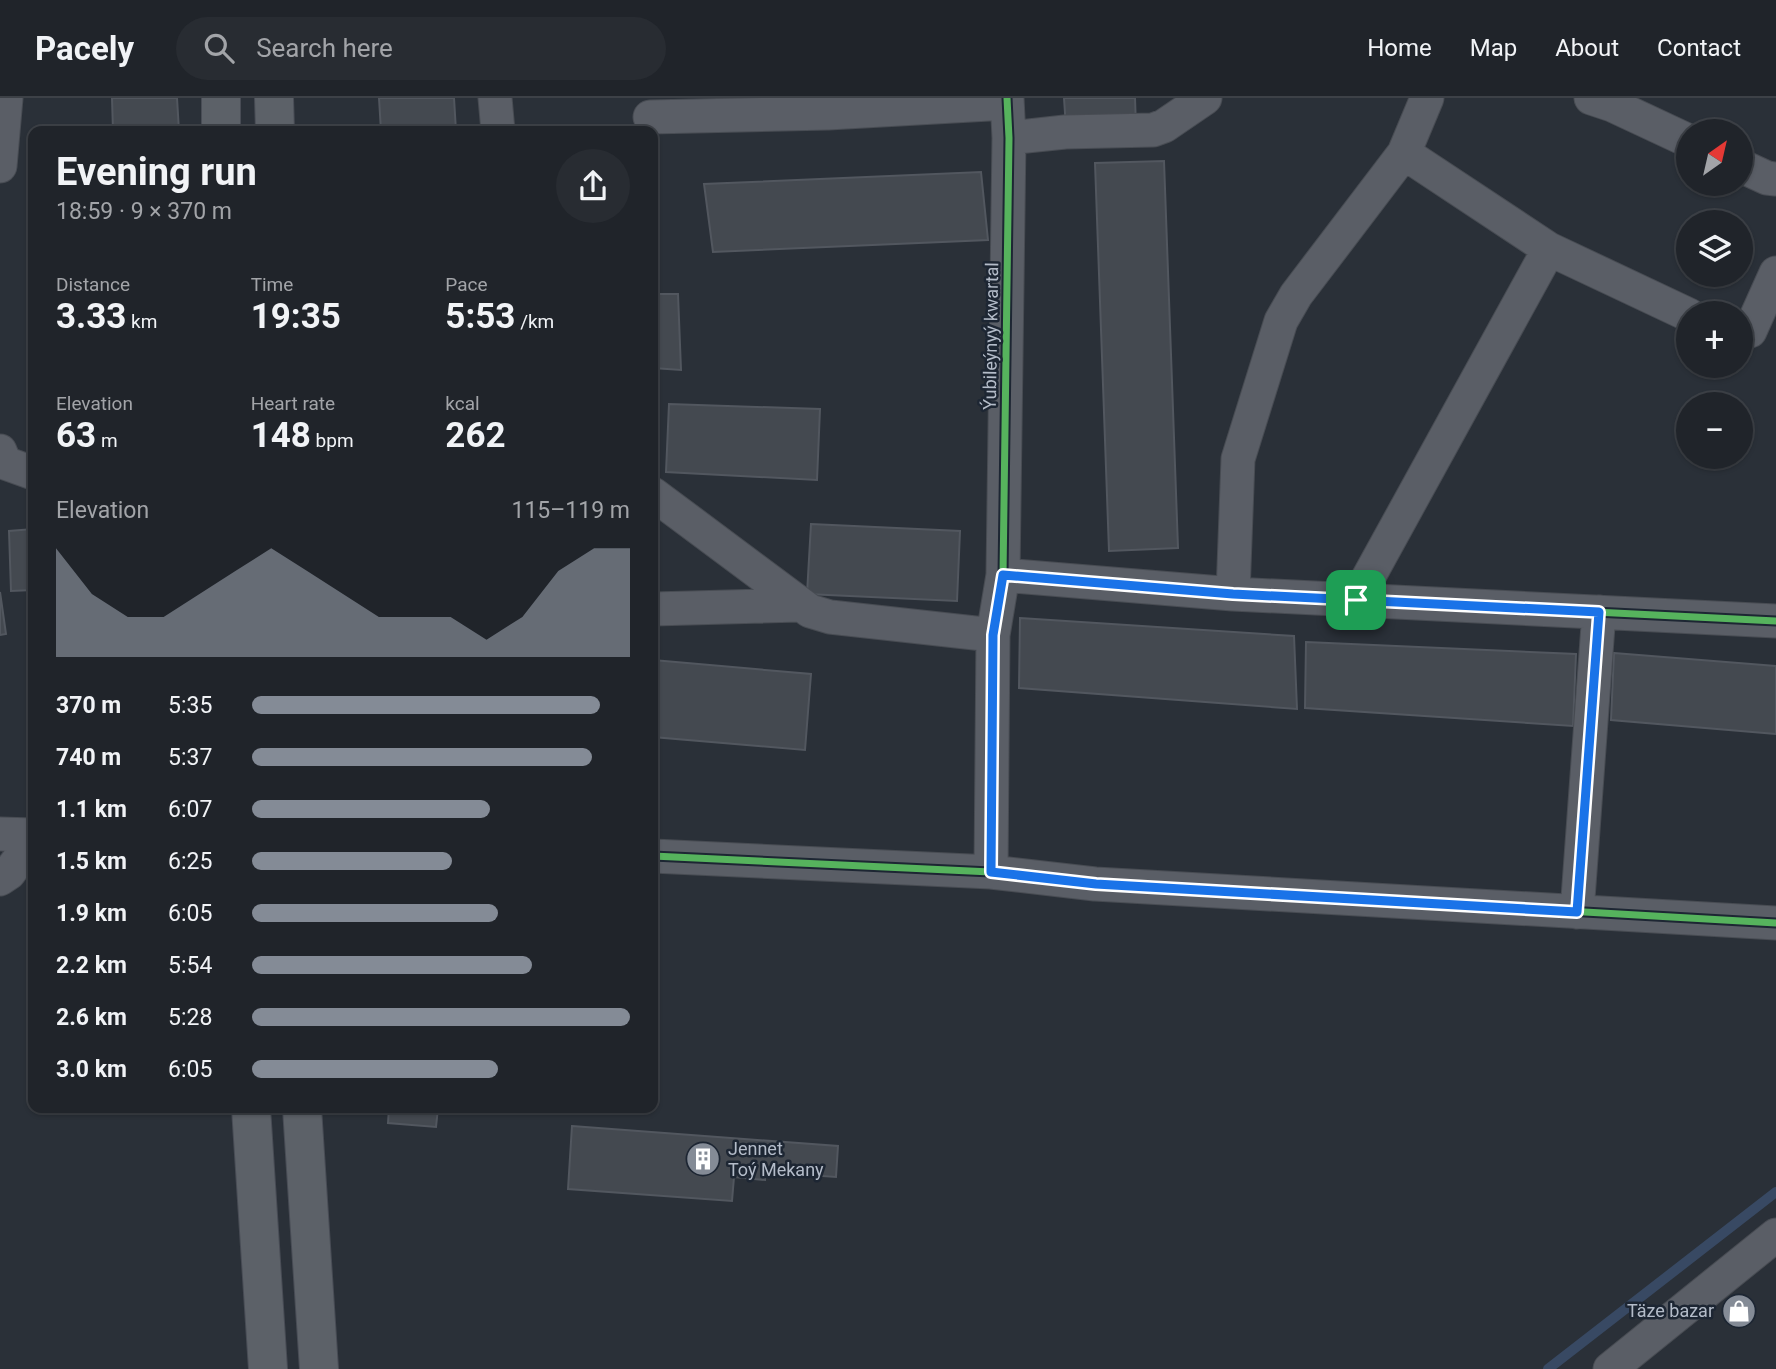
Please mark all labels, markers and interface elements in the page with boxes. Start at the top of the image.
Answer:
search box [176,17,666,80]
text: Pacely [35,29,134,68]
icon: search [200,29,238,67]
text: Search here [256,33,393,63]
text: Home [1367,34,1432,62]
text: Map [1470,34,1517,62]
text: About [1555,34,1619,62]
text: Contact [1657,34,1741,62]
north arrow [1676,119,1754,196]
map controls [1676,119,1753,469]
button: share [556,149,630,223]
text: Evening run [56,150,257,194]
text: 18:59 · 9 × 370 m [56,198,232,225]
button: layers [1676,210,1753,287]
street label: Ýubileýnyý kwartal [979,262,1002,410]
text: Distance [56,273,130,296]
text: Time [251,273,293,296]
text: Pace [445,273,488,296]
text: 3.33 [56,296,126,337]
text: 19:35 [251,296,341,337]
text: 5:53 [445,296,515,337]
button: + [1676,301,1753,378]
text: km [126,310,157,333]
text: /km [515,310,554,333]
text: Elevation [56,392,133,415]
text: Heart rate [251,392,335,415]
text: kcal [445,392,480,415]
button: − [1676,392,1753,469]
text: 63 [56,415,96,456]
text: 148 [251,415,311,456]
text: 262 [445,415,506,456]
text: m [96,429,118,452]
text: bpm [311,429,354,452]
text: Elevation [56,497,149,524]
text: 115–119 m [511,497,630,524]
pin [1326,570,1386,630]
icon: arrive [1337,581,1375,619]
text: 370 m [56,692,121,719]
text: 5:35 [168,692,212,719]
text: 740 m [56,744,121,771]
text: 5:37 [168,744,212,771]
text: 1.1 km [56,796,127,823]
text: 6:07 [168,796,212,823]
text: 1.5 km [56,848,127,875]
text: 6:25 [168,848,212,875]
text: 1.9 km [56,900,127,927]
text: 6:05 [168,900,212,927]
text: 2.2 km [56,952,127,979]
text: 5:54 [168,952,212,979]
text: 2.6 km [56,1004,127,1031]
text: 5:28 [168,1004,212,1031]
text: 3.0 km [56,1056,127,1083]
text: 6:05 [168,1056,212,1083]
place label: Jennet Toý Mekany [728,1138,824,1180]
building icon: Jennet Toý Mekany [684,1140,722,1178]
shop icon: Täze bazar [1720,1292,1758,1330]
place label: Täze bazar [1627,1300,1714,1321]

